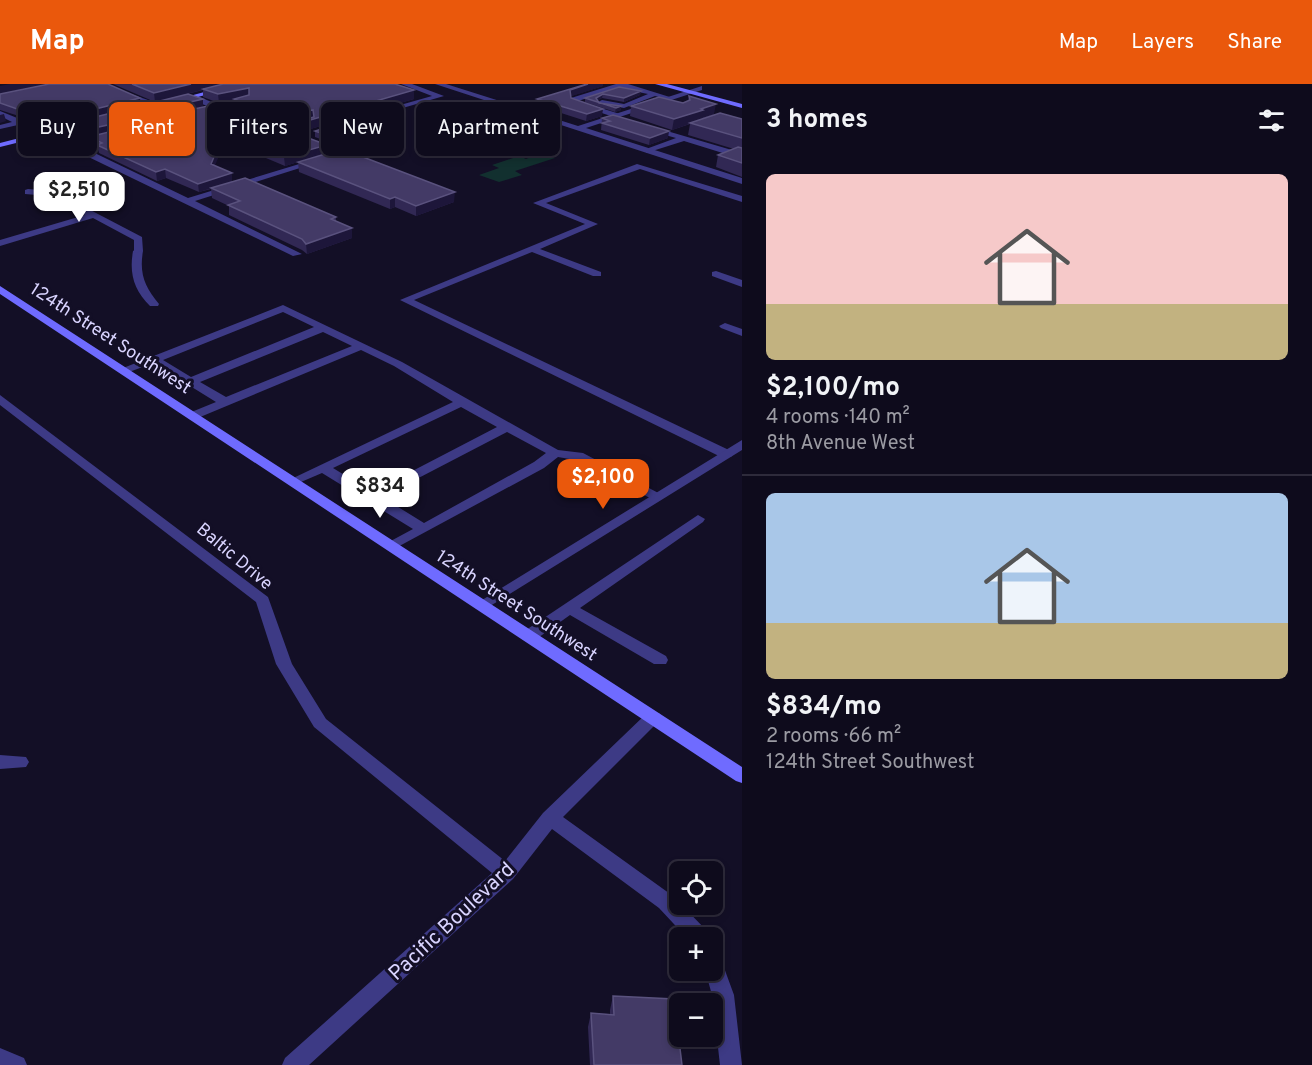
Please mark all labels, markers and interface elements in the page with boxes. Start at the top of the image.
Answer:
text: Map [30,24,85,60]
text: Map [1059,29,1098,56]
text: Layers [1131,29,1194,56]
text: Share [1227,29,1282,56]
chip: Buy [18,102,97,156]
chip: Rent [109,102,195,156]
chip: Filters [207,102,309,156]
chip: New [321,102,404,156]
chip: Apartment [416,102,560,156]
text: 3 homes [766,104,868,137]
icon: filters [1255,104,1288,137]
pin: $2,510 [30,172,128,223]
text: $2,510 [48,178,110,204]
icon: home [973,213,1081,321]
street label: 124th Street Southwest [25,279,195,400]
text: $2,100/mo [766,372,900,405]
text: 4 rooms · 140 m² [766,405,910,431]
text: 8th Avenue West [766,431,915,457]
pin: $2,100 [554,459,652,510]
text: $2,100 [571,465,635,491]
pin: $834 [344,468,416,519]
text: $834 [355,474,405,500]
street label: Baltic Drive [191,518,277,596]
icon: home [973,532,1081,640]
street label: 124th Street Southwest [431,546,601,667]
text: $834/mo [766,691,882,724]
text: 2 rooms · 66 m² [766,724,901,750]
text: 124th Street Southwest [766,750,974,776]
street label: Pacific Boulevard [383,857,521,987]
map controls [669,861,723,1047]
button: locate [669,861,723,915]
button: + [669,927,723,981]
button: − [669,993,723,1047]

